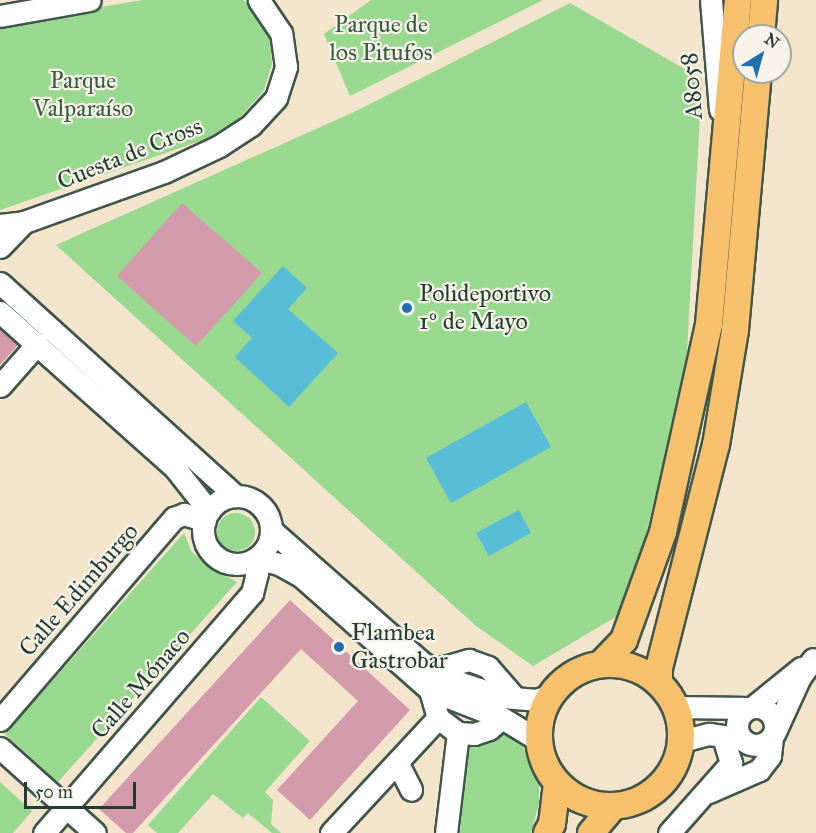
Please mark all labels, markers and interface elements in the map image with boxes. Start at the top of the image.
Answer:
park label: Parque de los Pitufos [329,11,433,67]
north arrow [732,24,792,84]
text: N [761,29,783,52]
street label: A8058 [675,51,709,121]
park label: Parque Valparaíso [33,67,133,123]
street label: Cuesta de Cross [53,112,207,196]
place label: Polideportivo 1º de Mayo [419,280,551,336]
marker: Polideportivo 1º de Mayo [400,301,414,315]
street label: Calle Edimburgo [13,517,145,663]
place label: Flambea Gastrobar [351,619,448,675]
street label: Calle Mónaco [85,623,197,745]
marker: Flambea Gastrobar [332,640,346,654]
scale bar [27,770,140,808]
text: 50 m [35,781,73,803]

